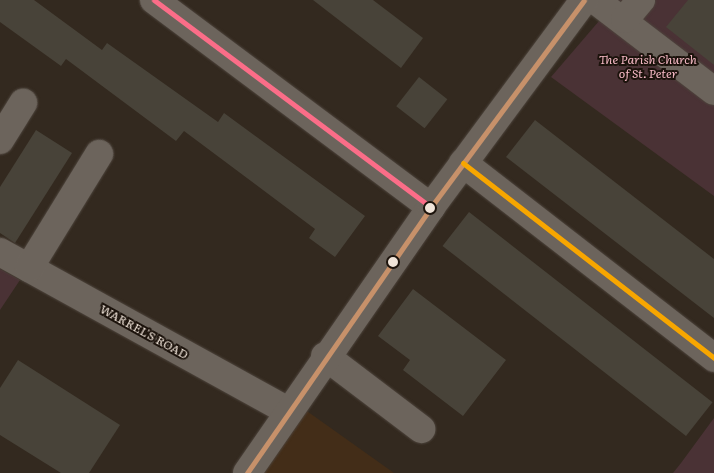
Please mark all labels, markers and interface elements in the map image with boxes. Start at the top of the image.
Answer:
park label: The Parish Church of St. Peter [599,53,697,81]
unlabelled marker [425,203,435,213]
unlabelled marker [388,257,398,267]
street label: WARREL'S ROAD [97,302,191,362]

